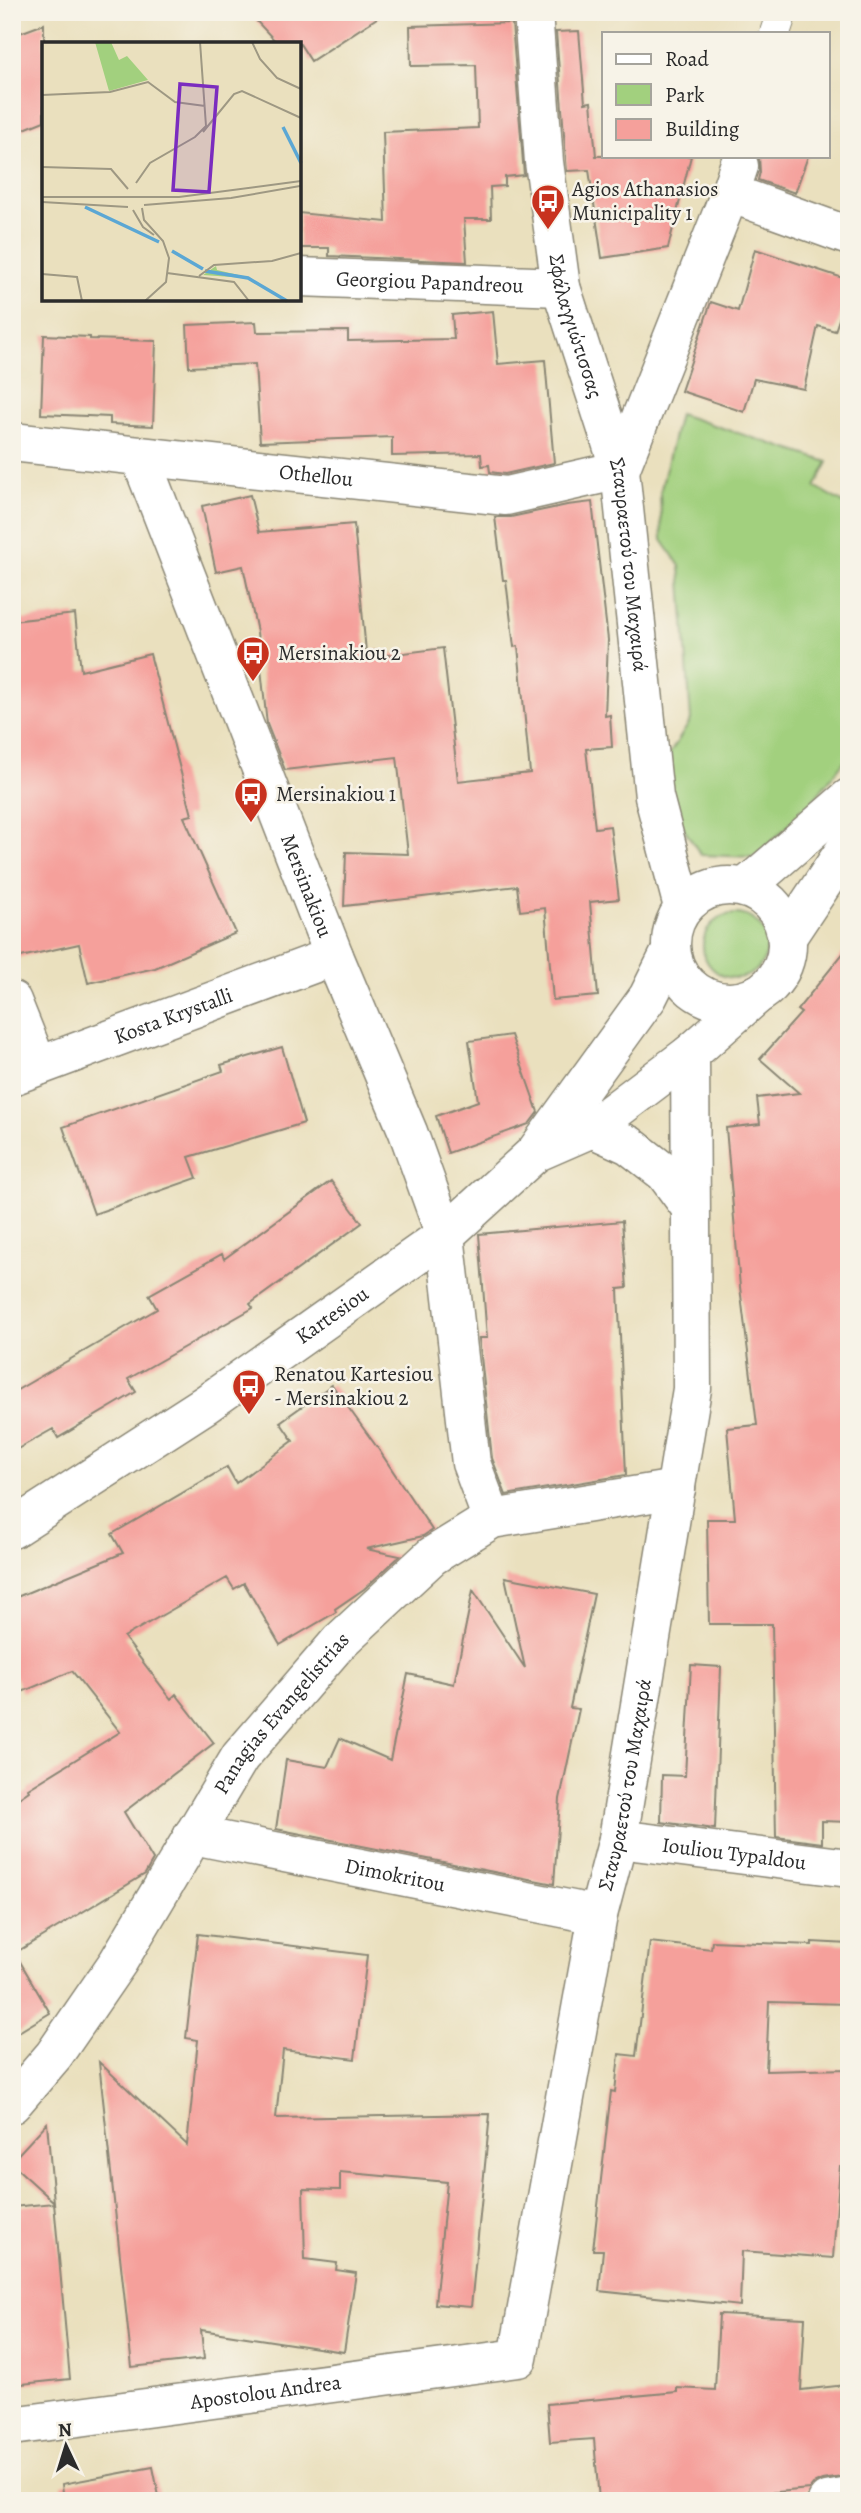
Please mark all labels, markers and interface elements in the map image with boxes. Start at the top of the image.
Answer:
legend [602,32,830,158]
inset map [42,42,301,301]
text: Road [665,45,709,73]
text: Park [665,81,705,109]
text: Building [665,115,740,143]
place label: Agios Athanasios Municipality 1 [571,175,719,227]
bus stop icon: Agios Athanasios Municipality 1 [529,182,567,231]
street label: Σφάλαγγιώτισσας [543,252,610,402]
street label: Georgiou Papandreou [336,264,525,300]
street label: Σταυραετού του Μαχαιρά [603,454,655,673]
street label: Othellou [278,457,355,493]
bus stop icon: Mersinakiou 2 [234,634,272,683]
place label: Mersinakiou 2 [278,639,401,667]
bus stop icon: Mersinakiou 1 [232,775,270,824]
place label: Mersinakiou 1 [276,780,396,808]
street label: Mersinakiou [274,830,340,942]
street label: Kosta Krystalli [110,981,237,1051]
street label: Kartesiou [290,1279,375,1350]
place label: Renatou Kartesiou - Mersinakiou 2 [274,1360,434,1412]
bus stop icon: Renatou Kartesiou - Mersinakiou 2 [230,1367,268,1416]
street label: Panagias Evangelistrias [207,1625,355,1799]
street label: Σταυραετού του Μαχαιρά [591,1677,658,1894]
street label: Iouliou Typaldou [660,1831,808,1877]
street label: Dimokritou [342,1851,448,1899]
street label: Apostolou Andrea [187,2368,343,2416]
north arrow [32,2412,102,2482]
text: N [57,2417,73,2443]

